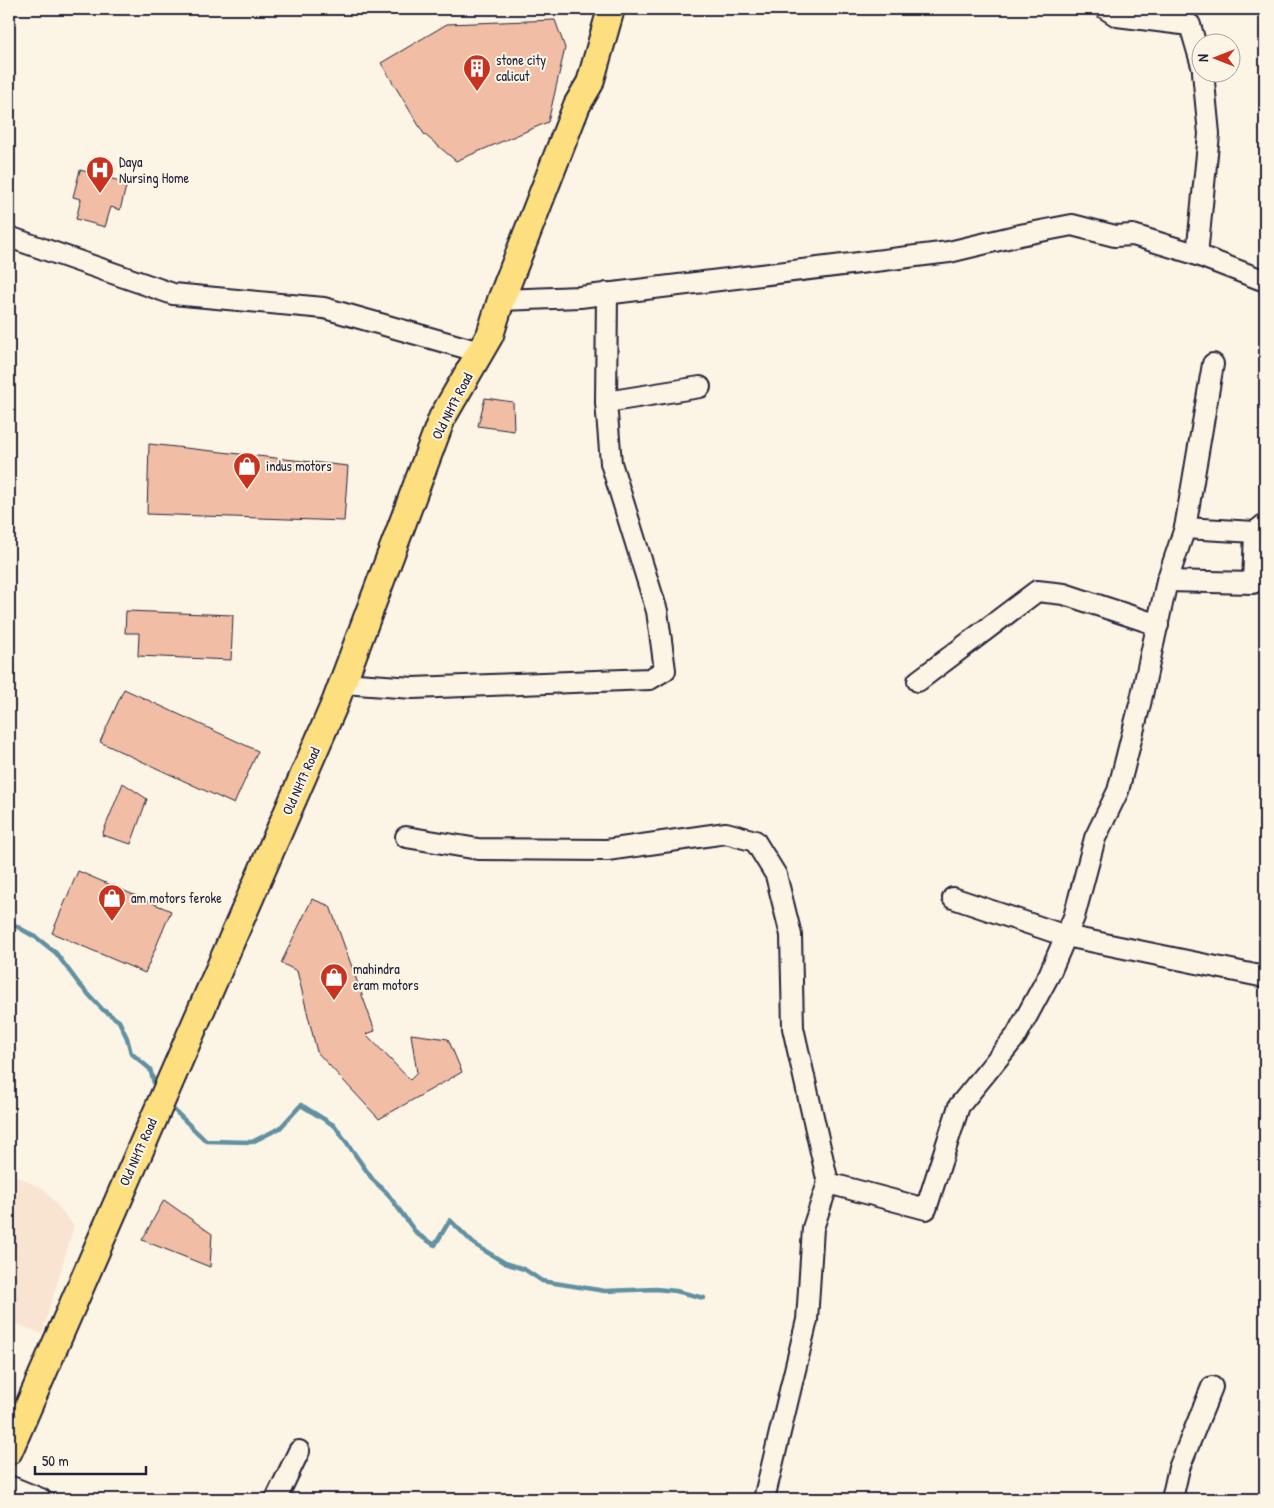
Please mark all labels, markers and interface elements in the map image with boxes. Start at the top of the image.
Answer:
north arrow [1192,32,1242,82]
place label: stone city calicut [496,50,546,85]
building icon: stone city calicut [462,53,492,92]
text: N [1193,54,1212,62]
place label: Daya Nursing Home [119,152,189,188]
hospital icon: Daya Nursing Home [85,155,115,194]
street label: Old NH17 Road [427,369,477,442]
shop icon: indus motors [232,451,262,490]
place label: indus motors [266,456,332,475]
street label: Old NH17 Road [277,743,324,818]
shop icon: am motors feroke [97,883,127,922]
place label: am motors feroke [131,888,222,907]
place label: mahindra eram motors [353,959,419,994]
shop icon: mahindra eram motors [319,962,349,1001]
street label: Old NH17 Road [114,1114,161,1189]
scale bar [35,1443,146,1475]
text: 50 m [42,1450,69,1471]

